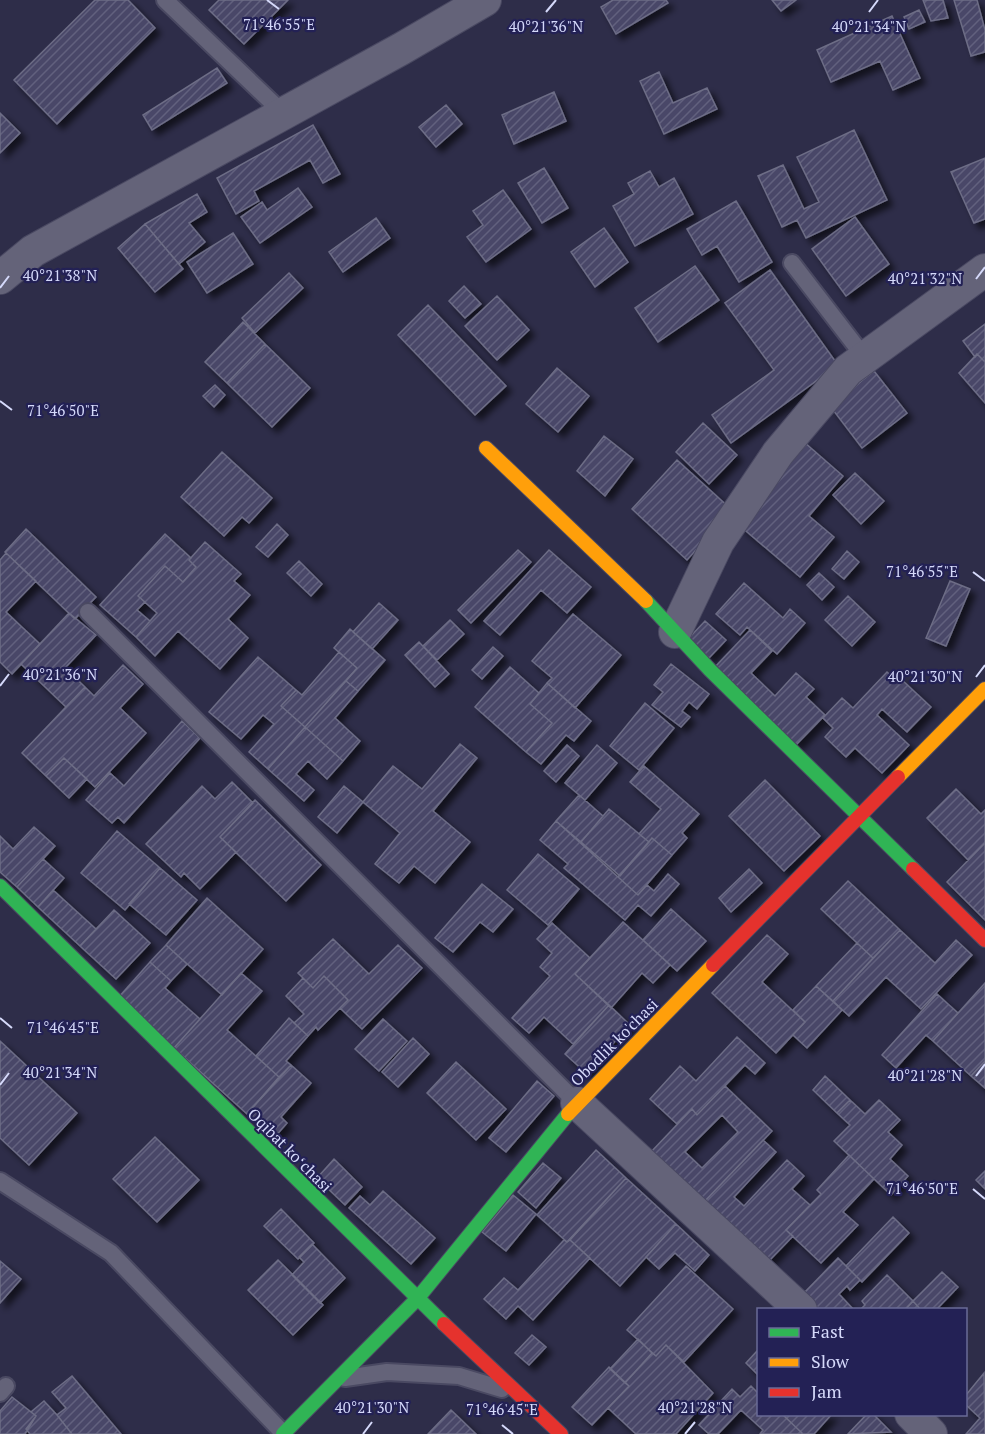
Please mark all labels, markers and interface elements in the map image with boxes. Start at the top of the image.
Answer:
text: 71°46'55"E [243,14,315,34]
text: 40°21'36"N [509,16,583,36]
text: 40°21'34"N [832,16,906,36]
text: 40°21'38"N [23,265,97,285]
text: 40°21'32"N [888,268,962,288]
text: 71°46'50"E [27,400,99,420]
text: 71°46'55"E [886,561,958,581]
text: 40°21'36"N [23,664,97,684]
text: 40°21'30"N [888,666,962,686]
street label: Obodlik ko'chasi [565,993,663,1091]
text: 71°46'45"E [27,1017,99,1037]
text: 40°21'34"N [23,1062,97,1082]
text: 40°21'28"N [888,1065,962,1085]
street label: Oqibat koʻchasi [243,1103,337,1197]
text: 71°46'50"E [886,1178,958,1198]
legend [757,1308,967,1416]
text: Fast [811,1319,845,1343]
text: Slow [811,1349,850,1373]
text: Jam [811,1379,842,1403]
text: 40°21'30"N [335,1397,409,1417]
text: 40°21'28"N [658,1397,732,1417]
text: 71°46'45"E [466,1399,538,1419]

